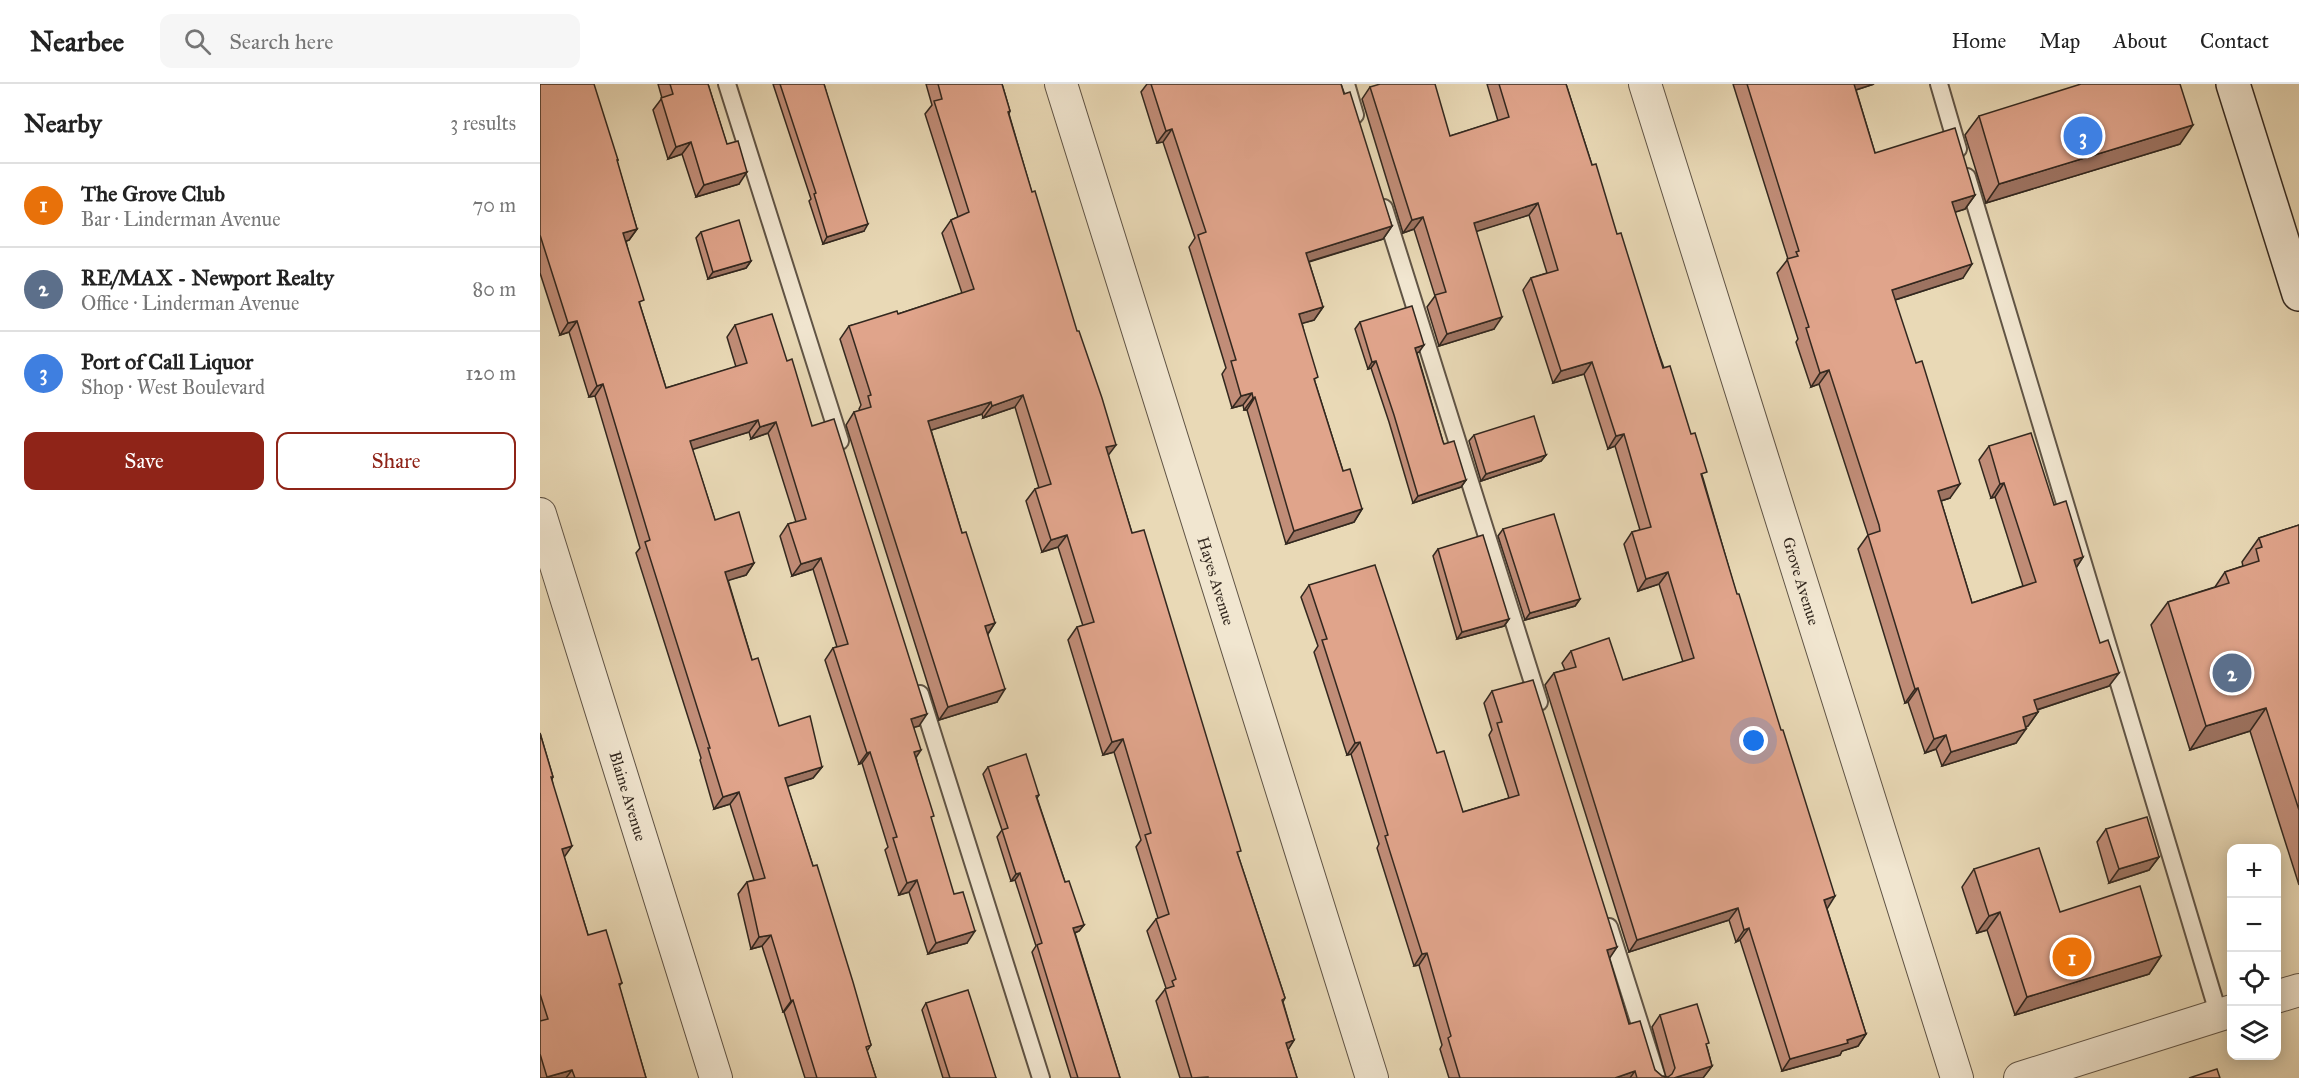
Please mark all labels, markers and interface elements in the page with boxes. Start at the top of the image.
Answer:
search box [160,14,580,68]
text: Nearbee [30,24,124,59]
icon: search [181,25,214,58]
text: Search here [229,28,333,55]
text: Home [1951,28,2006,54]
text: Map [2039,28,2080,54]
text: About [2113,28,2167,54]
text: Contact [2200,28,2269,54]
text: Nearby [24,107,102,139]
text: 3 results [450,111,516,135]
pin: 3 [2064,113,2102,158]
text: The Grove Club [81,180,225,207]
text: 1 [40,193,47,217]
text: 70 m [473,193,516,217]
text: Bar · Linderman Avenue [81,207,281,231]
text: RE/MAX - Newport Realty [81,264,334,291]
text: 2 [39,277,48,301]
text: 80 m [473,277,516,301]
text: Office · Linderman Avenue [81,291,299,315]
text: Port of Call Liquor [81,348,253,375]
text: 3 [40,361,48,385]
text: 120 m [465,361,516,385]
text: Shop · West Boulevard [81,375,265,399]
button: Save [24,432,264,490]
button: Share [276,432,516,490]
street label: Hayes Avenue [1194,534,1239,628]
street label: Grove Avenue [1779,535,1824,628]
pin: 2 [2212,650,2252,696]
your location [1739,726,1768,755]
street label: Blaine Avenue [605,749,651,843]
map controls [2227,844,2281,1060]
button: + [2227,844,2281,898]
button: − [2227,898,2281,952]
pin: 1 [2052,934,2092,980]
button: locate [2227,952,2281,1006]
button: layers [2227,1006,2281,1060]

